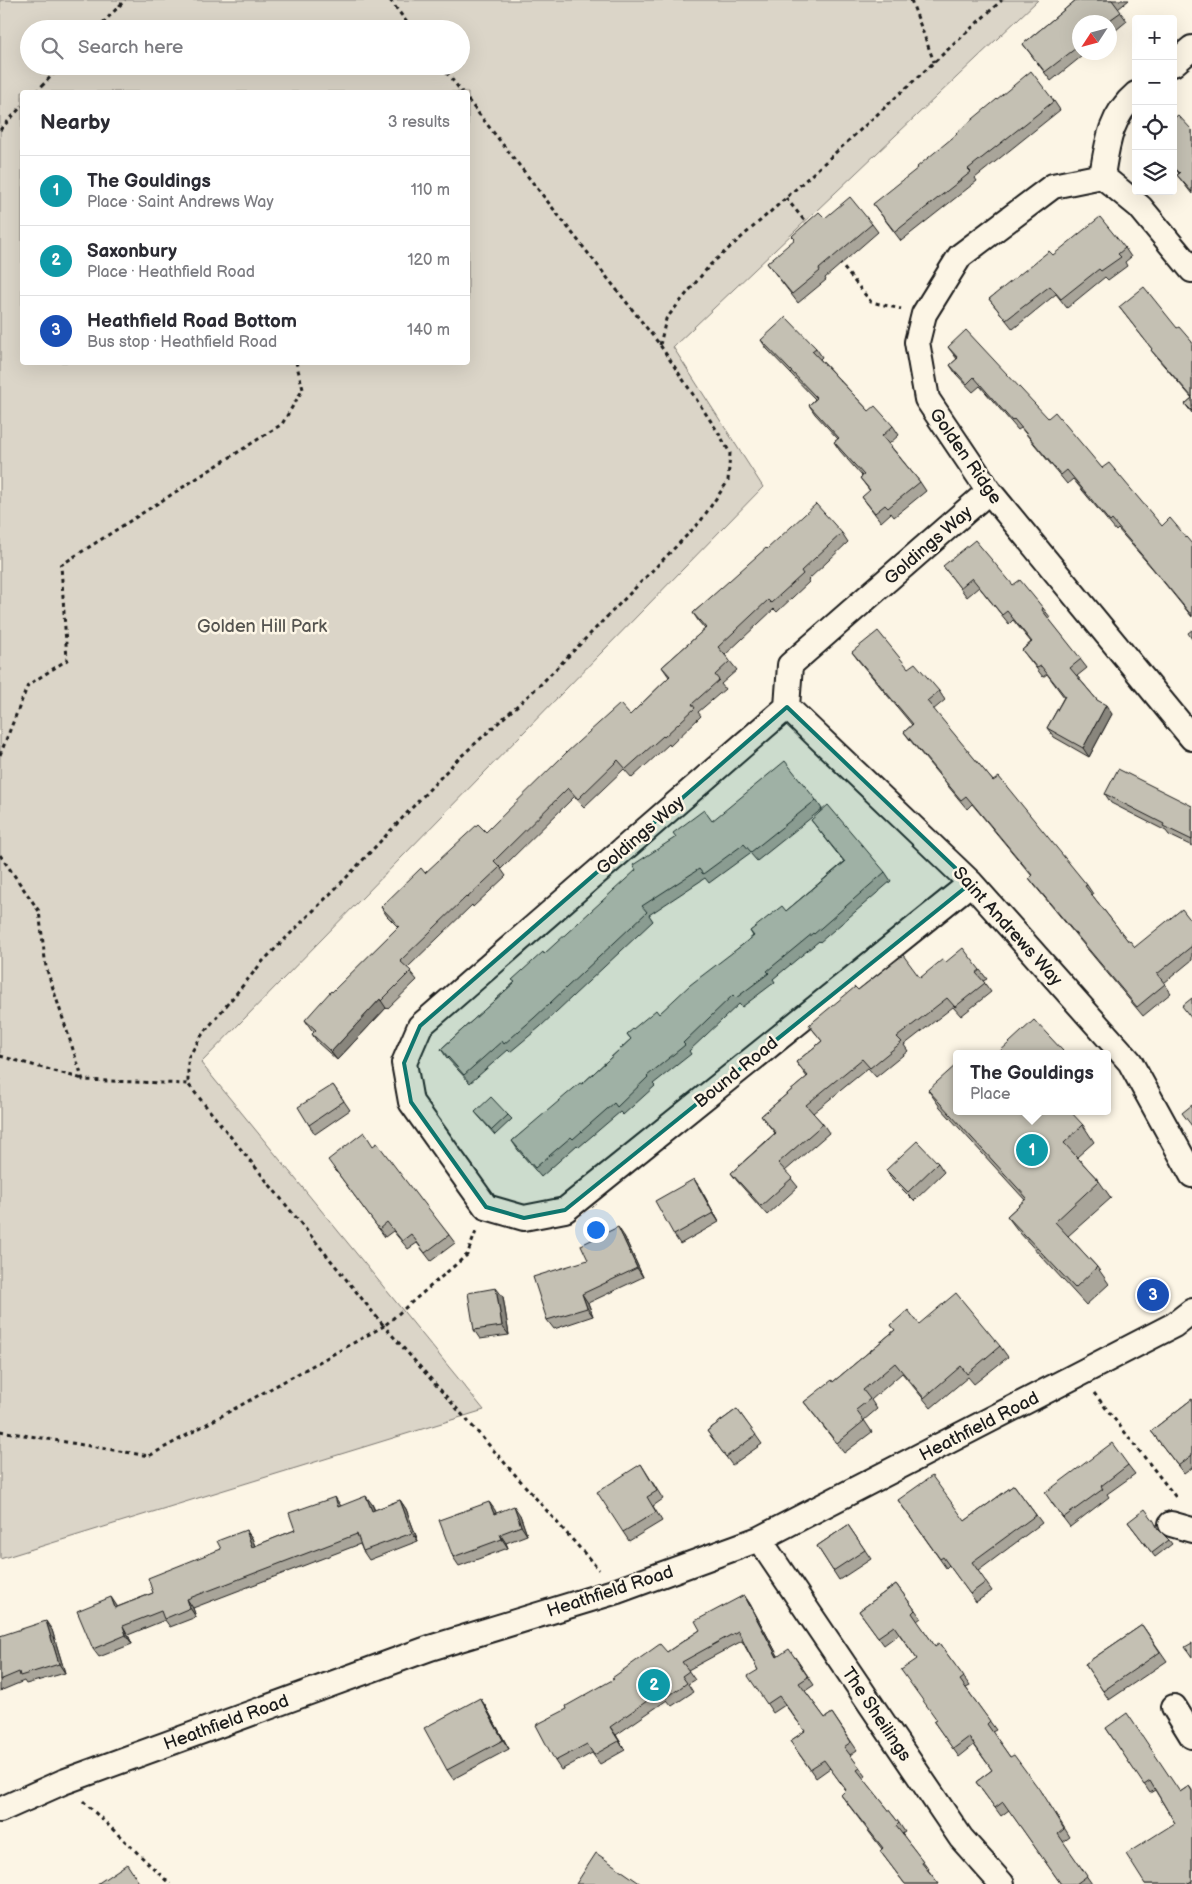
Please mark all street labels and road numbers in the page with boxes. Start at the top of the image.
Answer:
street label: Golden Ridge [925,404,1007,508]
street label: Goldings Way [880,501,977,589]
street label: Goldings Way [592,791,689,879]
street label: Saint Andrews Way [949,862,1067,991]
street label: Bound Road [690,1032,782,1112]
street label: Heathfield Road [916,1387,1043,1466]
street label: Heathfield Road [544,1561,676,1622]
street label: The Sheilings [837,1663,916,1765]
street label: Heathfield Road [161,1690,292,1755]

